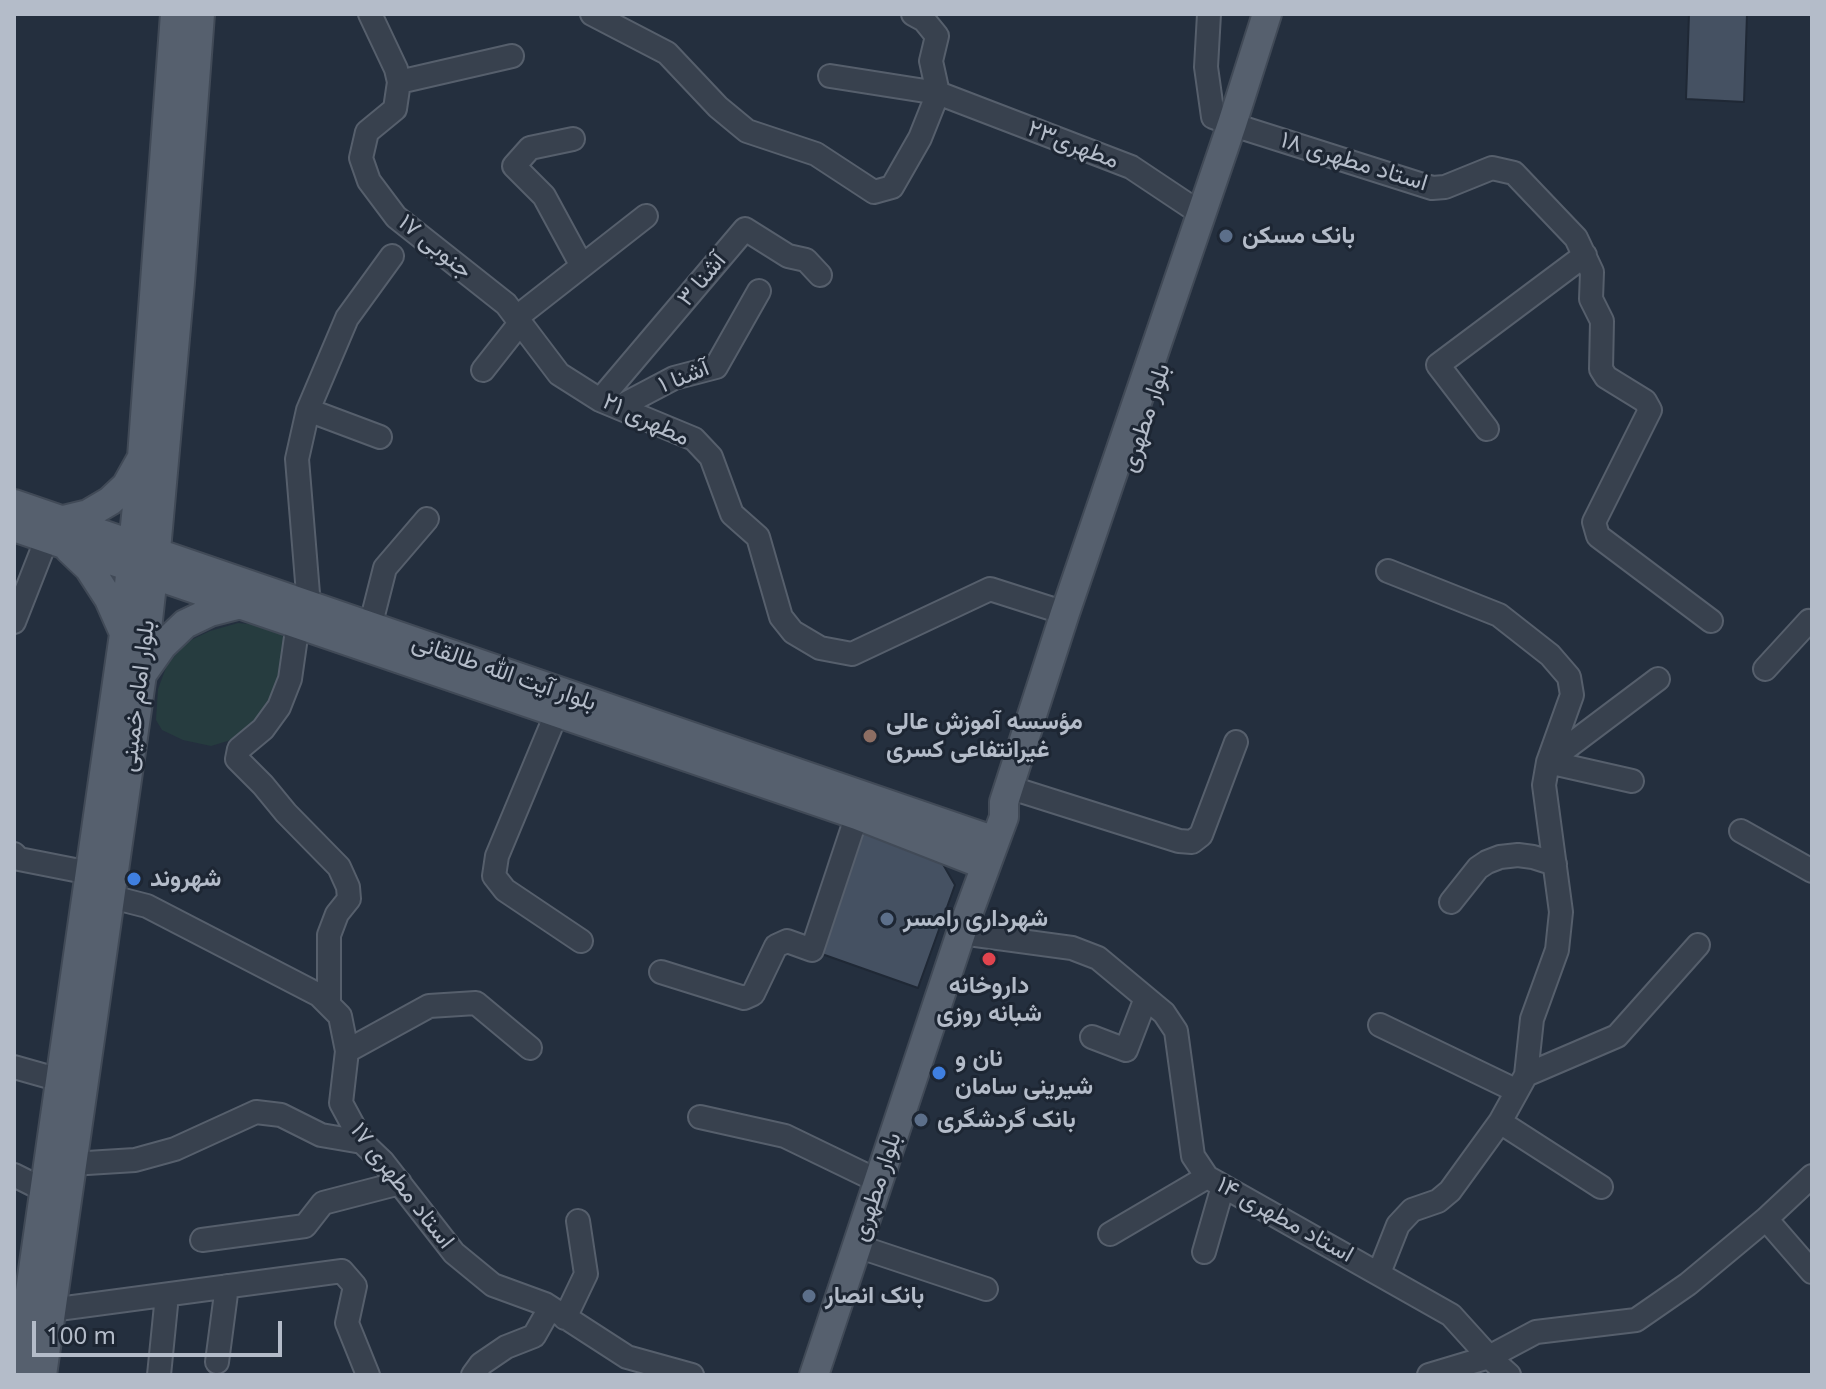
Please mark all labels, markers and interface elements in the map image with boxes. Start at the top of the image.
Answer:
street label: مطهری۲۳ [1023,114,1123,176]
street label: استاد مطهری ۱۸ [1277,126,1431,198]
street label: جنوبی ۱۷ [392,208,478,286]
place label: بانک مسکن [1242,222,1355,250]
marker: بانک مسکن [1217,227,1235,245]
street label: آشنا ۳ [671,247,733,313]
street label: آشنا ۱ [654,354,714,400]
street label: بلوار مطهری [1115,360,1177,476]
street label: مطهری ۲۱ [598,387,694,453]
street label: بلوار امام خمینی [114,618,162,774]
street label: بلوار آیت الله طالقانی [408,628,600,718]
place label: مؤسسه آموزش عالی غیرانتفاعی کسری [886,708,1083,764]
marker: مؤسسه آموزش عالی غیرانتفاعی کسری [861,727,879,745]
place label: شهروند [150,865,222,893]
marker: شهروند [125,870,143,888]
place label: شهرداری رامسر [903,905,1048,933]
marker: شهرداری رامسر [878,910,896,928]
marker: داروخانه شبانه روزی [980,950,998,968]
place label: داروخانه شبانه روزی [936,972,1042,1028]
place label: نان و شیرینی سامان [955,1045,1093,1101]
marker: نان و شیرینی سامان [930,1064,948,1082]
place label: بانک گردشگری [937,1106,1076,1134]
marker: بانک گردشگری [912,1111,930,1129]
street label: استاد مطهری ۱۷ [344,1117,460,1255]
street label: بلوار مطهری [846,1129,908,1245]
street label: استاد مطهری ۱۴ [1212,1171,1358,1269]
place label: بانک انصار [825,1282,924,1310]
marker: بانک انصار [800,1287,818,1305]
scale bar [36,1305,286,1355]
text: 100 m [46,1318,116,1351]

